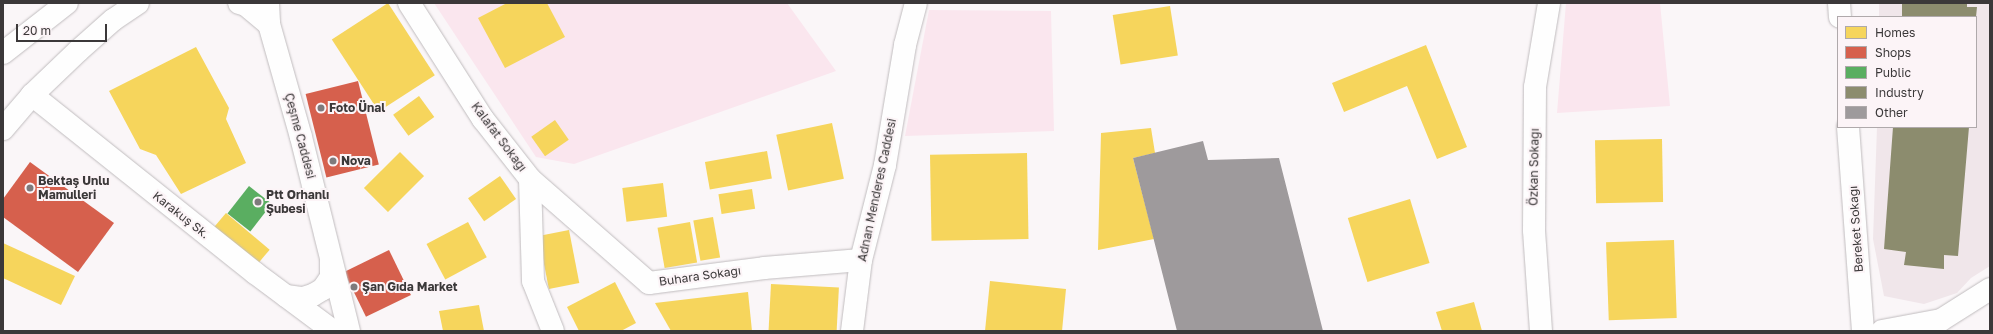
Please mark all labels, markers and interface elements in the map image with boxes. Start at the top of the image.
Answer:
scale bar [18,16,109,42]
legend [1837,16,1977,128]
text: 20 m [23,23,51,38]
text: Homes [1875,25,1915,40]
text: Shops [1875,45,1911,60]
text: Public [1875,65,1911,80]
text: Industry [1875,85,1924,100]
street label: Çeşme Caddesi [282,91,318,181]
street label: Kalafat Sokağı [468,99,530,175]
place label: Foto Ünal [329,101,385,115]
marker: Foto Ünal [316,103,326,113]
text: Other [1875,105,1908,120]
street label: Adnan Menderes Caddesi [855,117,899,263]
street label: Özkan Sokağı [1526,128,1542,206]
place label: Nova [341,154,371,168]
marker: Nova [328,156,338,166]
place label: Bektaş Unlu Mamulleri [38,174,109,202]
marker: Bektaş Unlu Mamulleri [25,183,35,193]
street label: Bereket Sokağı [1846,185,1866,273]
street label: Karakuş Sk. [150,188,212,242]
place label: Ptt Orhanlı Şubesi [266,188,329,216]
marker: Ptt Orhanlı Şubesi [253,197,263,207]
street label: Buhara Sokağı [658,263,742,289]
place label: Şan Gıda Market [362,280,458,294]
marker: Şan Gıda Market [349,282,359,292]

